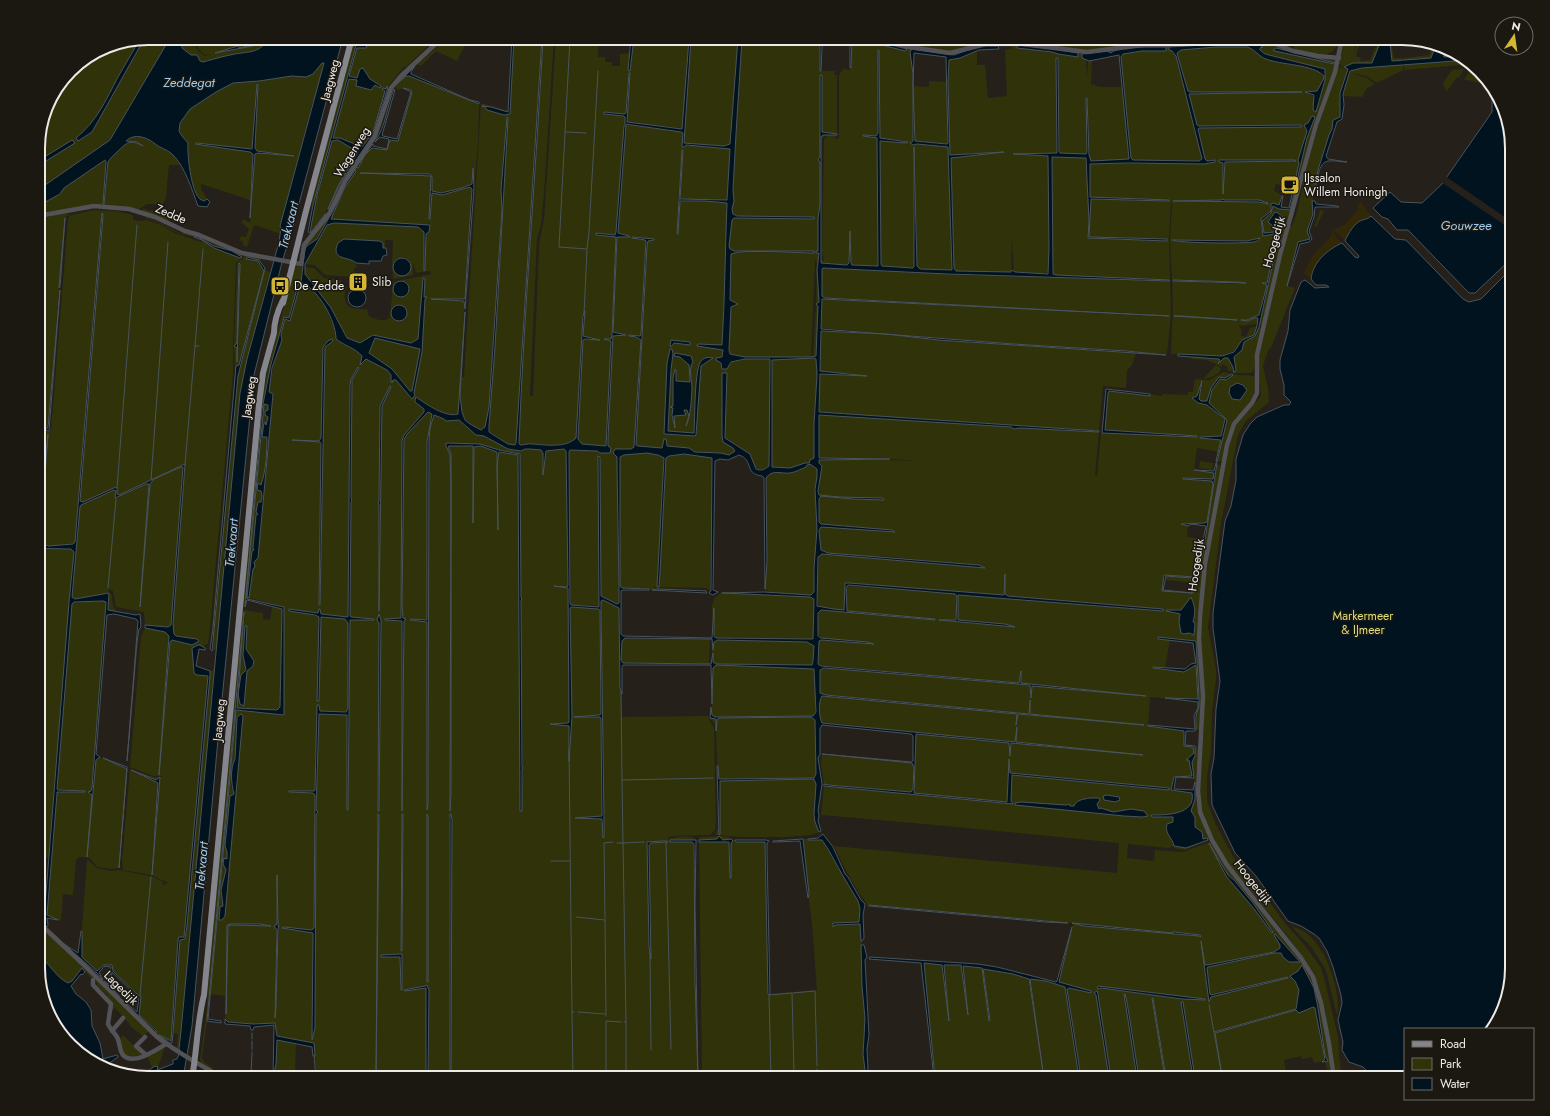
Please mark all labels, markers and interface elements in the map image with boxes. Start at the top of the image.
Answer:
north arrow [1494,16,1534,56]
text: N [1510,17,1522,35]
street label: Jaagweg [315,57,344,105]
water label: Zeddegat [162,73,216,92]
street label: Wagenweg [329,123,375,181]
place label: IJssalon Willem Honingh [1304,169,1388,201]
cafe icon: IJssalon Willem Honingh [1279,174,1301,196]
water label: Trekvaart [273,198,304,251]
street label: Zedde [153,199,189,229]
street label: Hoogedijk [1258,213,1290,270]
water label: Gouwzee [1441,216,1492,235]
building icon: Slib [347,271,369,293]
place label: Slib [372,273,391,291]
bus stop icon: De Zedde [269,275,291,297]
place label: De Zedde [294,277,344,295]
street label: Jaagweg [237,375,261,421]
water label: Trekvaart [220,517,243,568]
street label: Hoogedijk [1183,537,1209,592]
park label: Markermeer & IJmeer [1333,607,1394,639]
street label: Jaagweg [208,698,230,744]
water label: Trekvaart [190,840,213,891]
street label: Hoogedijk [1230,856,1277,909]
street label: Lagedijk [100,967,143,1010]
legend [1404,1028,1534,1100]
text: Road [1440,1035,1466,1053]
text: Park [1440,1055,1462,1073]
text: Water [1440,1075,1471,1093]

